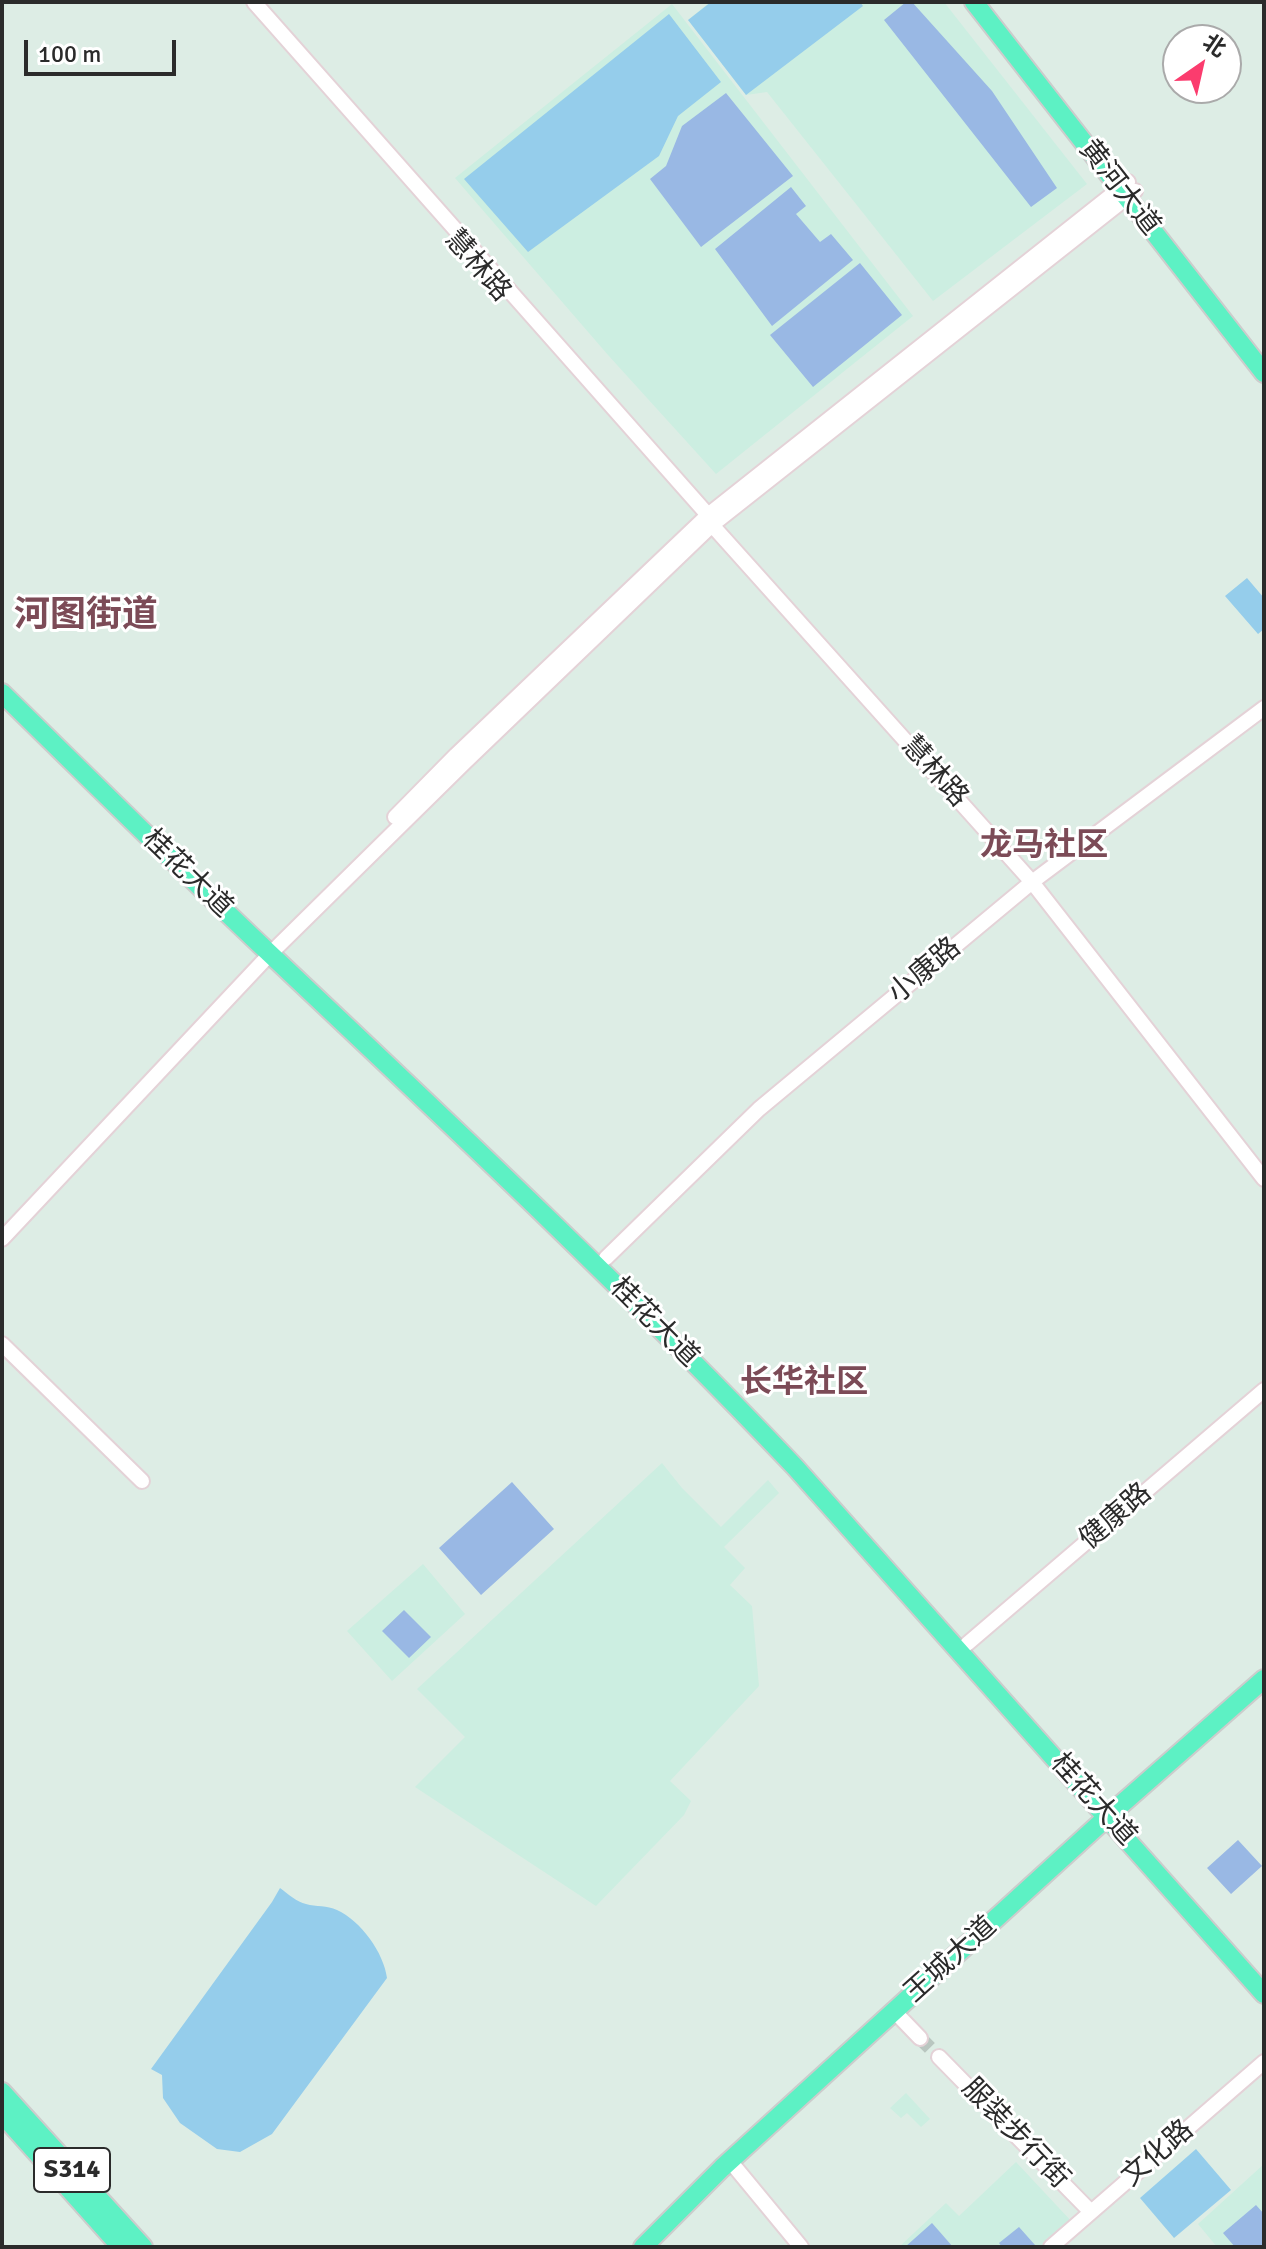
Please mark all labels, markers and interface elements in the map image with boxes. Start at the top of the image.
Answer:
scale bar [28,24,180,74]
north arrow [1162,24,1242,104]
text: 北 [1198,28,1231,63]
text: 100 m [38,39,101,69]
street label: 黄河大道 [1071,134,1167,242]
street label: 慧林路 [437,223,517,309]
district label: 河图街道 [14,595,158,639]
street label: 慧林路 [893,730,975,814]
street label: 桂花大道 [135,823,239,925]
district label: 龙马社区 [980,828,1108,866]
street label: 小康路 [882,931,968,1011]
street label: 桂花大道 [603,1272,705,1374]
district label: 长华社区 [740,1365,868,1403]
street label: 健康路 [1073,1477,1159,1557]
street label: 桂花大道 [1043,1747,1143,1853]
street label: 王城大道 [898,1910,1004,2010]
street label: 服装步行街 [954,2072,1076,2196]
street label: 文化路 [1115,2114,1201,2194]
road number: S314 [34,2148,110,2192]

